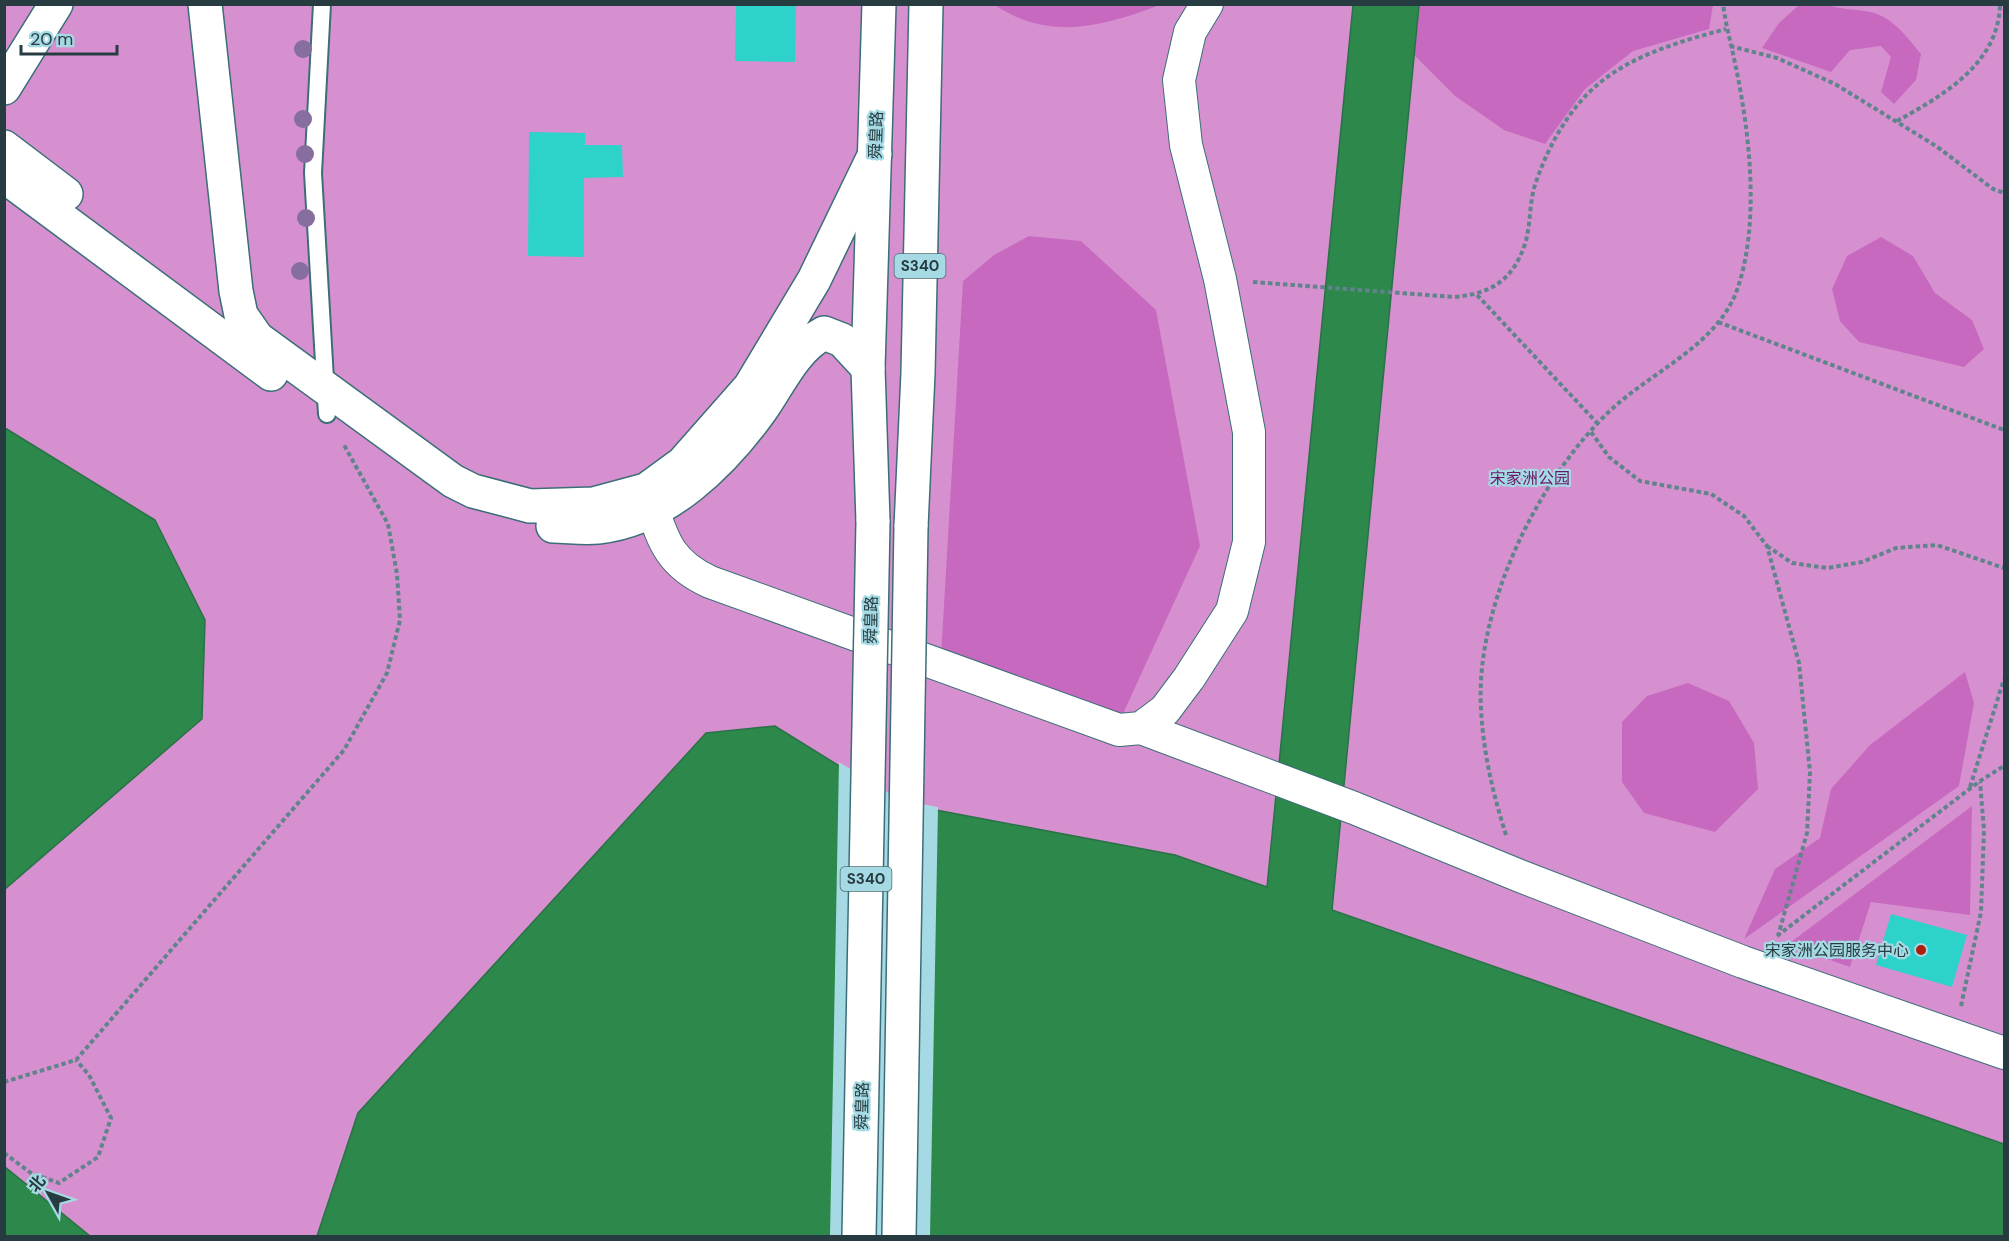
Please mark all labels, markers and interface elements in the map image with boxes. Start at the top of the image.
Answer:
scale bar [21,18,117,56]
text: 20 m [30,27,73,51]
street label: 舜皇路 [865,111,887,159]
road number: S340 [894,254,946,278]
park label: 宋家洲公园 [1490,468,1570,489]
street label: 舜皇路 [860,596,882,644]
road number: S340 [840,867,892,891]
place label: 宋家洲公园服务中心 [1765,940,1909,961]
marker: 宋家洲公园服务中心 [1914,943,1928,957]
street label: 舜皇路 [851,1082,873,1130]
north arrow [18,1163,78,1223]
text: 北 [24,1171,50,1197]

